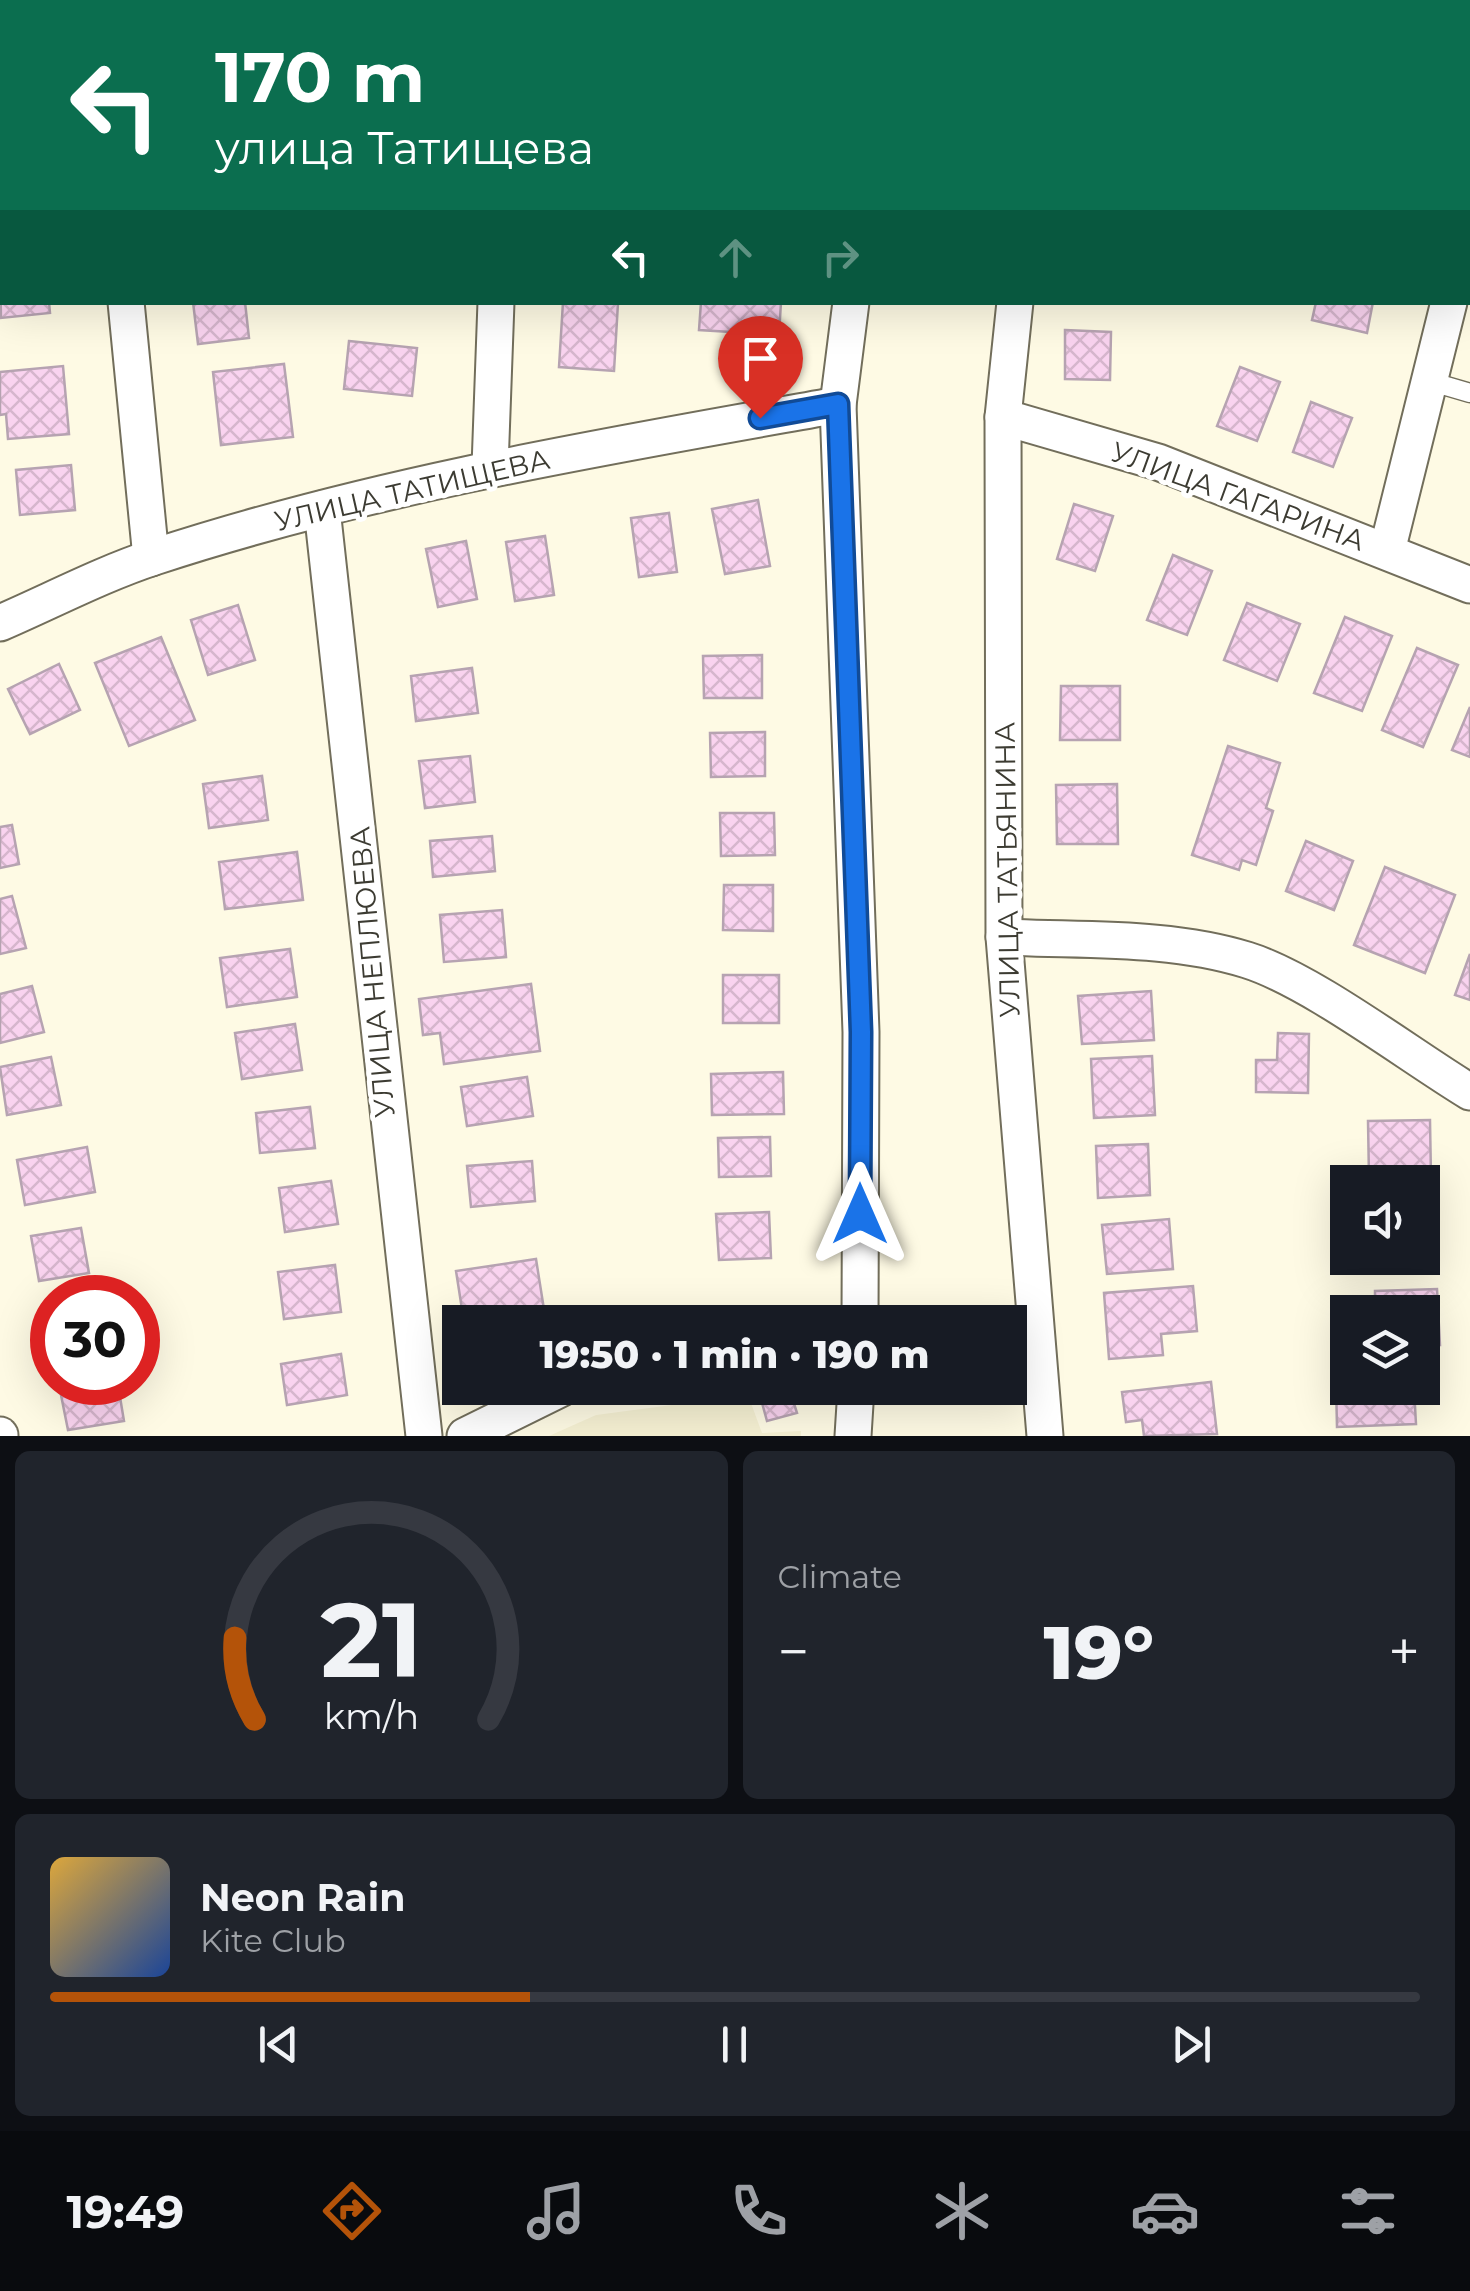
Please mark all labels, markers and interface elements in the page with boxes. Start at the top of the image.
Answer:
text: 170 m [215,34,425,120]
icon: left [50,40,180,170]
text: улица Татищева [215,120,594,175]
icon: left [603,230,658,285]
icon: ahead [708,230,763,285]
icon: right [813,230,868,285]
pin [718,316,803,419]
icon: arrive [733,331,788,386]
street label: УЛИЦА ГАГАРИНА [1106,434,1370,558]
street label: УЛИЦА ТАТИЩЕВА [271,442,553,538]
street label: УЛИЦА ТАТЬЯНИНА [987,722,1027,1018]
street label: УЛИЦА НЕПЛЮЕВА [342,825,402,1119]
position arrow [808,1162,912,1266]
map controls [1330,1165,1440,1405]
button: sound [1330,1165,1440,1275]
speed limit sign: 30 [30,1275,160,1405]
button: layers [1330,1295,1440,1405]
text: 19:50 · 1 min · 190 m [539,1331,930,1378]
text: Climate [778,1557,902,1596]
text: 21 [320,1576,422,1703]
text: 19° [1044,1606,1154,1698]
text: − [778,1618,809,1685]
text: + [1388,1618,1420,1685]
text: km/h [324,1694,419,1738]
text: Neon Rain [200,1874,405,1921]
text: Kite Club [200,1921,346,1960]
icon: previous [251,2017,306,2072]
icon: pause [707,2017,762,2072]
icon: next [1164,2017,1219,2072]
icon: directions [317,2176,387,2246]
icon: music [521,2176,591,2246]
icon: phone [724,2176,794,2246]
icon: climate [927,2176,997,2246]
icon: car [1130,2176,1200,2246]
icon: filters [1333,2176,1403,2246]
text: 19:49 [67,2184,184,2239]

